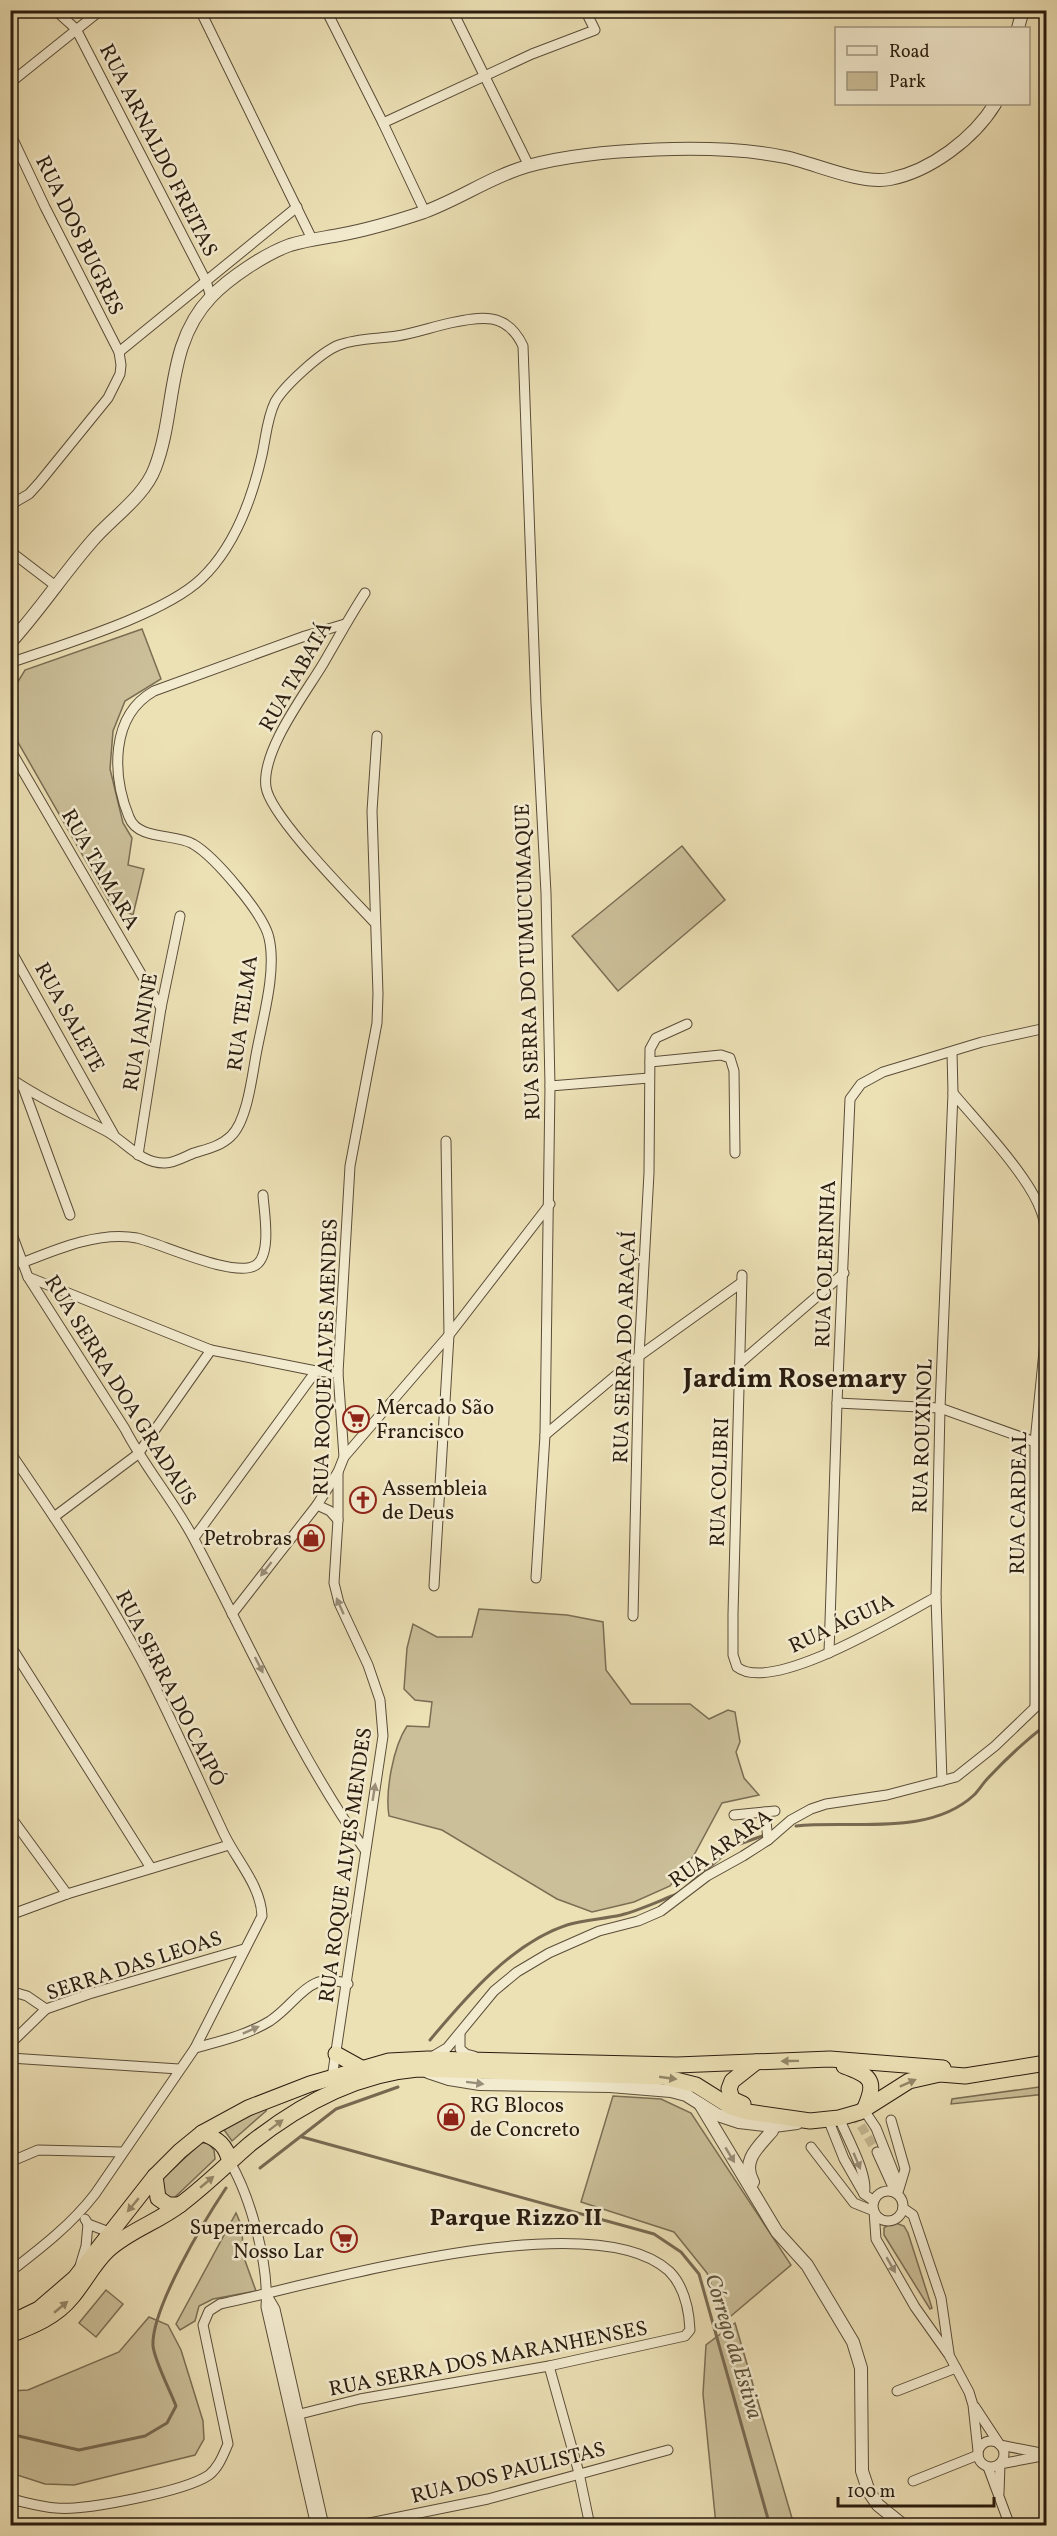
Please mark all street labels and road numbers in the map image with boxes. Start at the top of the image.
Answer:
street label: RUA ARNALDO FREITAS [91,39,224,262]
street label: RUA DOS BUGRES [27,151,130,320]
street label: RUA TABATÁ [253,616,340,737]
street label: RUA SERRA DO TUMUCUMAQUE [508,803,549,1121]
street label: RUA TAMARA [53,804,146,936]
street label: RUA TELMA [221,953,266,1073]
street label: RUA SALETE [27,958,111,1078]
street label: RUA JANINE [117,971,166,1094]
street label: RUA COLERINHA [809,1180,844,1348]
street label: RUA ROQUE ALVES MENDES [307,1218,346,1496]
street label: RUA SERRA DO ARAÇAÍ [607,1230,644,1464]
street label: RUA SERRA DOA GRADAUS [37,1270,203,1512]
street label: RUA ROUXINOL [906,1358,941,1514]
street label: RUA COLIBRI [704,1417,737,1547]
street label: RUA CARDEAL [1004,1431,1035,1575]
street label: RUA SERRA DO CAIPÓ [108,1586,232,1792]
street label: RUA ÁGUIA [784,1587,899,1661]
street label: RUA ROQUE ALVES MENDES [313,1726,380,2005]
street label: RUA ARARA [663,1803,778,1895]
street label: SERRA DAS LEOAS [43,1924,226,2009]
street label: RUA SERRA DOS MARANHENSES [327,2314,650,2405]
street label: RUA DOS PAULISTAS [408,2435,609,2512]

